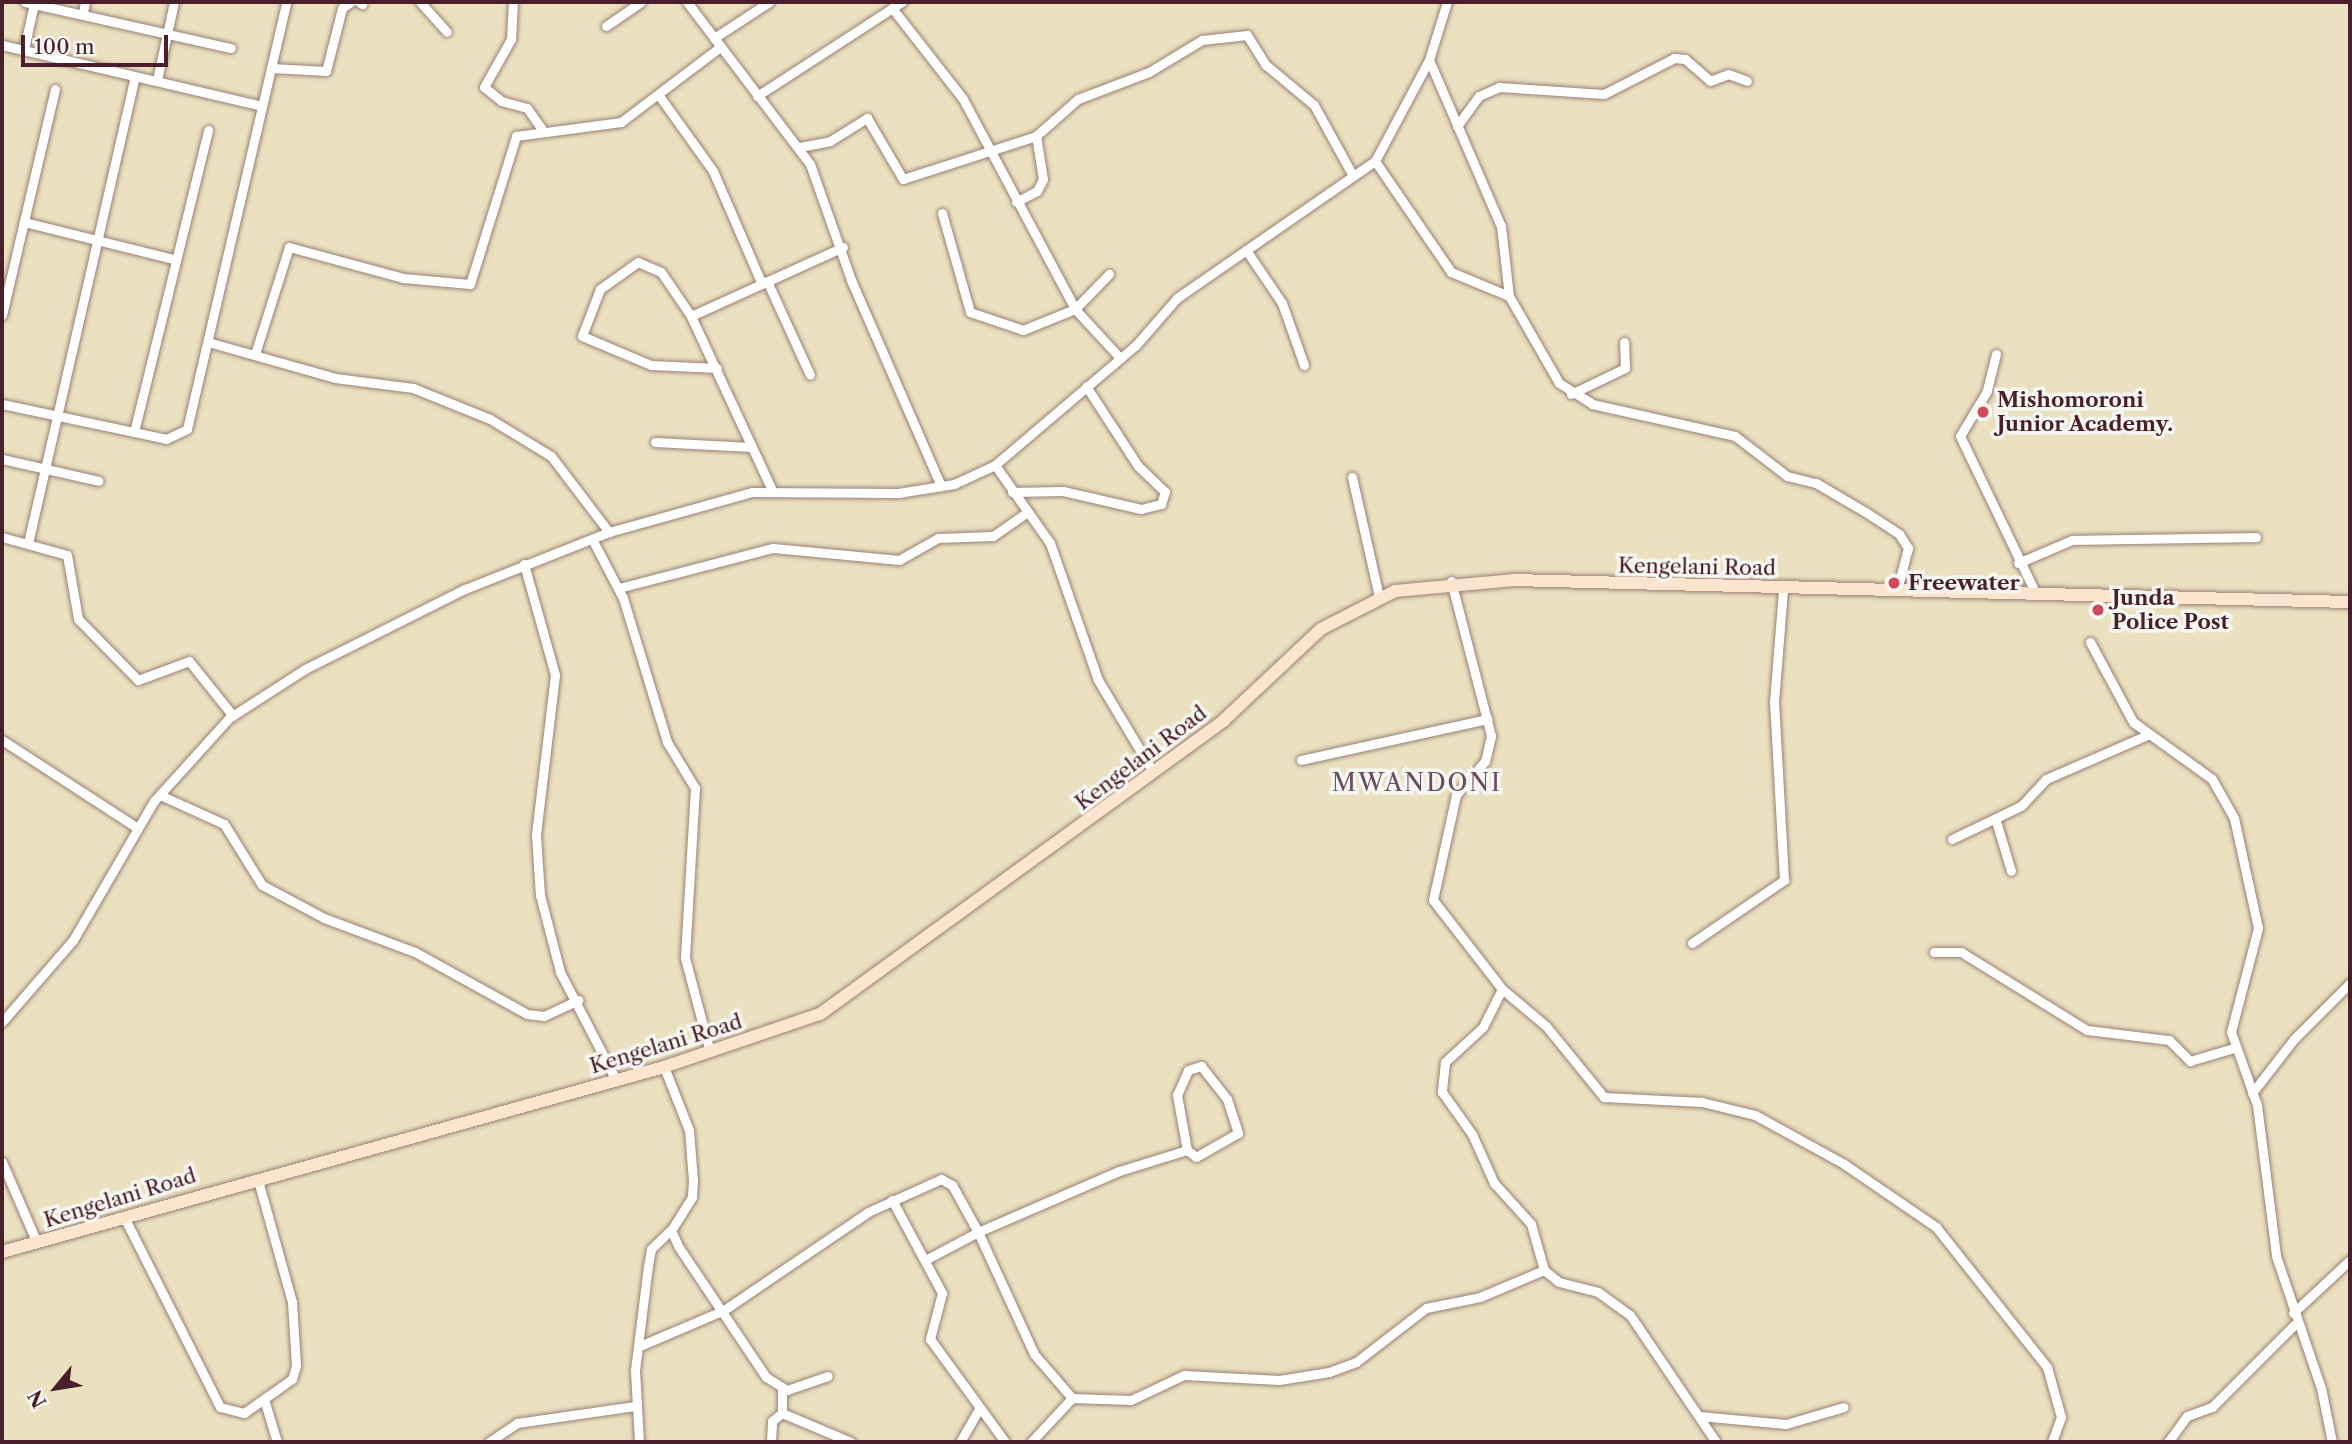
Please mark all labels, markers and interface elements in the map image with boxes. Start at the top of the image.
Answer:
scale bar [24,21,172,65]
text: 100 m [34,34,95,59]
place label: Mishomoroni Junior Academy. [1997,387,2174,437]
marker: Mishomoroni Junior Academy. [1975,404,1991,420]
street label: Kengelani Road [1618,553,1776,581]
place label: Freewater [1908,570,2020,596]
marker: Freewater [1886,575,1902,591]
place label: Junda Police Post [2112,585,2229,635]
marker: Junda Police Post [2090,602,2106,618]
street label: Kengelani Road [1070,700,1212,816]
district label: MWANDONI [1333,769,1501,797]
street label: Kengelani Road [587,1009,745,1079]
street label: Kengelani Road [41,1163,199,1233]
north arrow [21,1353,91,1423]
text: N [23,1386,51,1412]

